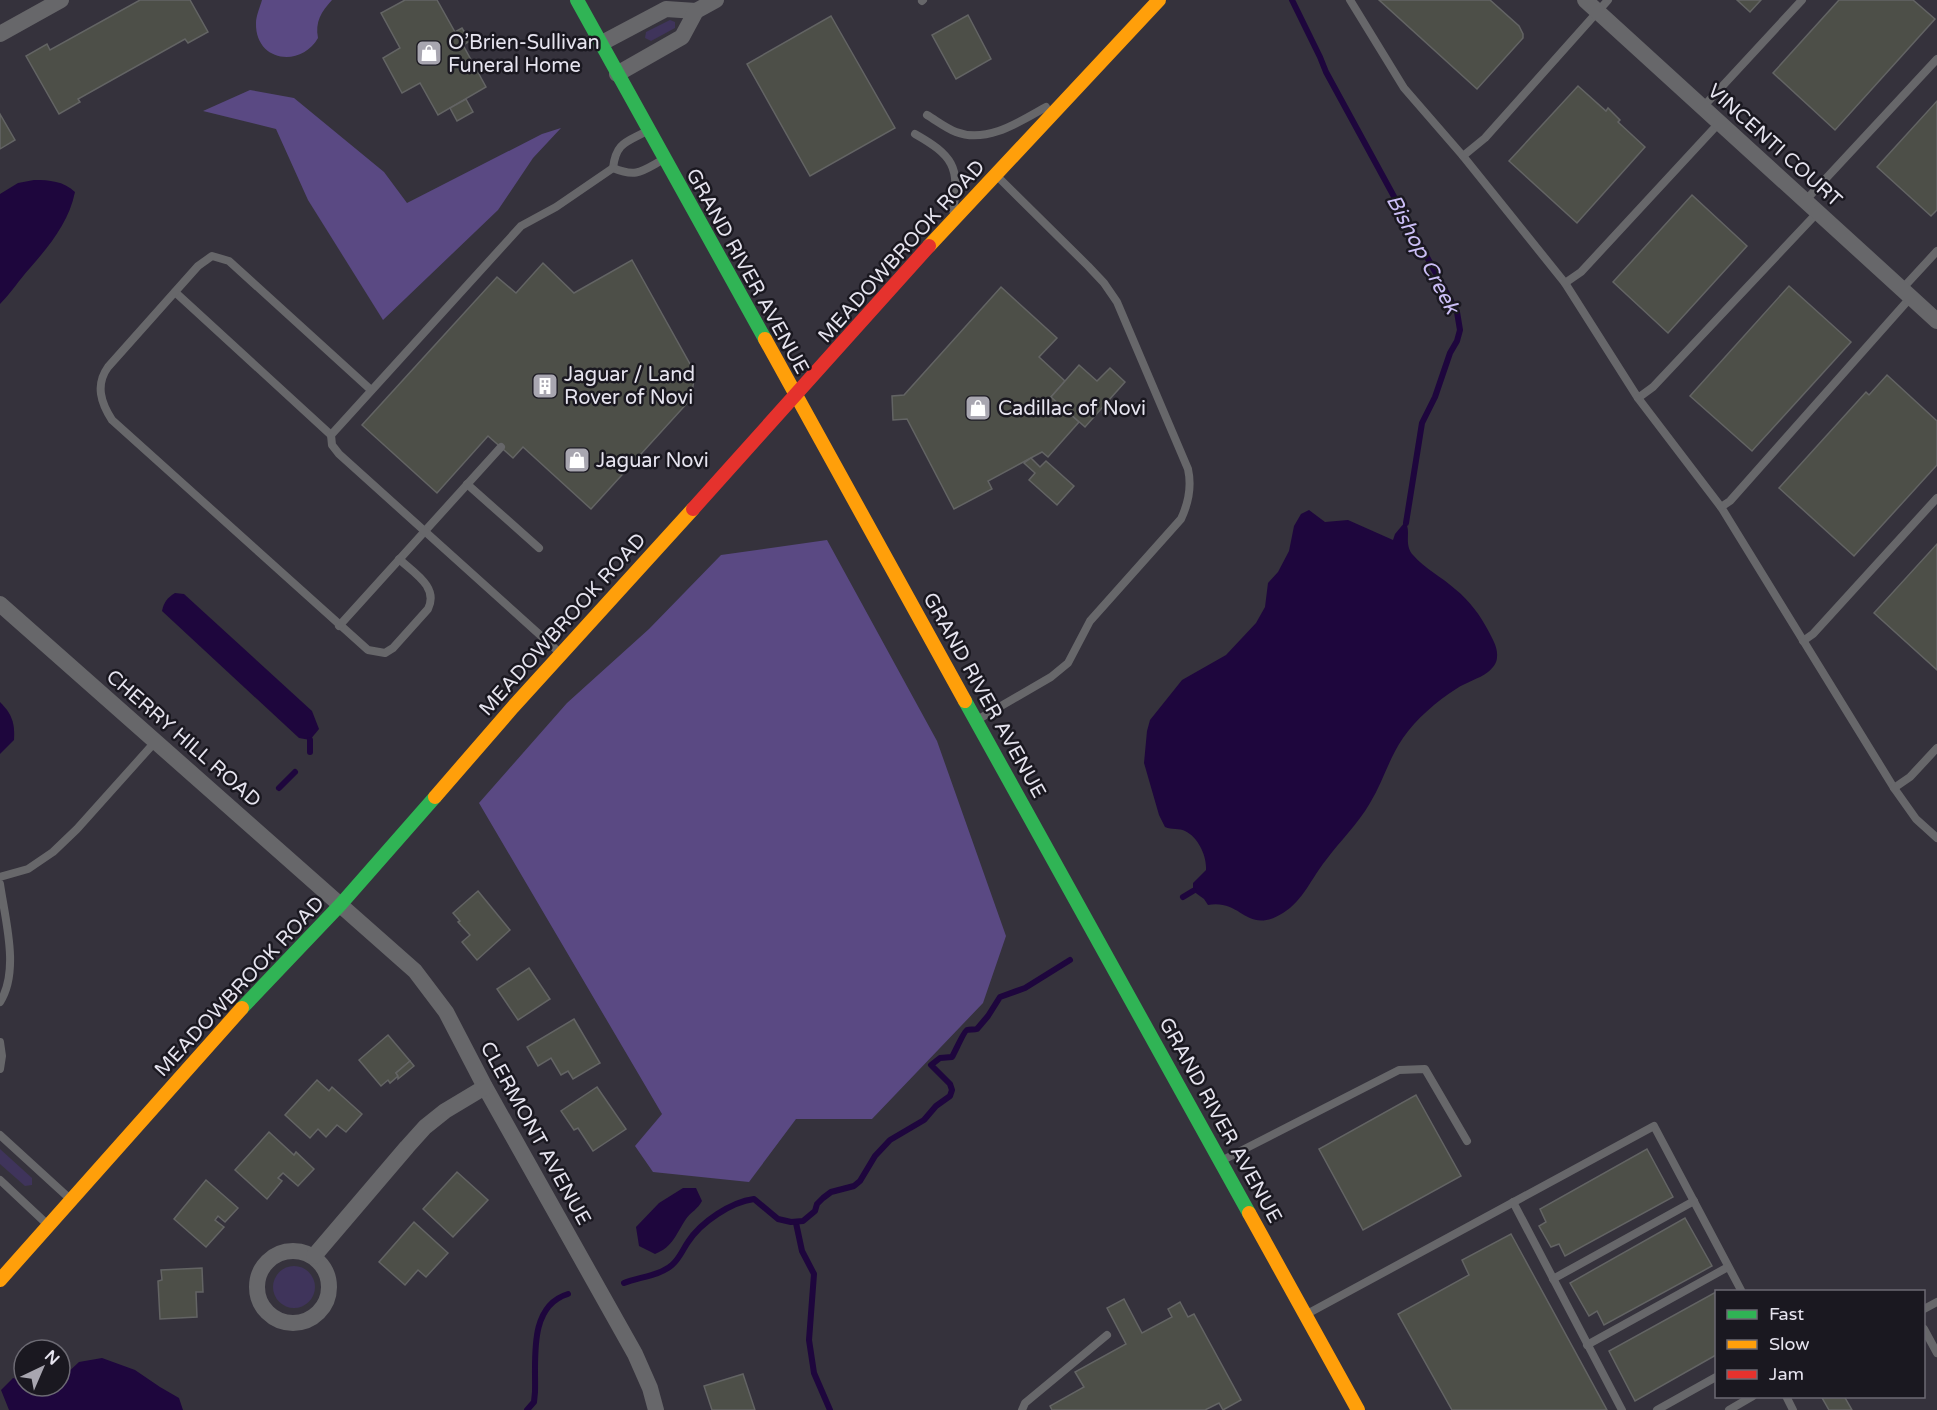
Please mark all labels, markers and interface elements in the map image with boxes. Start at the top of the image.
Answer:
place label: O’Brien-Sullivan Funeral Home [448,31,600,78]
shop icon: O’Brien-Sullivan Funeral Home [414,38,444,68]
street label: VINCENTI COURT [1702,79,1847,212]
street label: MEADOWBROOK ROAD [813,155,990,348]
street label: GRAND RIVER AVENUE [681,165,814,378]
water label: Bishop Creek [1381,190,1465,319]
place label: Jaguar / Land Rover of Novi [564,363,695,410]
building icon: Jaguar / Land Rover of Novi [530,371,560,401]
shop icon: Cadillac of Novi [963,393,993,423]
place label: Cadillac of Novi [998,397,1146,421]
shop icon: Jaguar Novi [562,445,592,475]
place label: Jaguar Novi [596,449,709,473]
street label: MEADOWBROOK ROAD [474,528,651,721]
street label: GRAND RIVER AVENUE [918,589,1051,802]
street label: CHERRY HILL ROAD [101,665,266,813]
street label: MEADOWBROOK ROAD [150,892,330,1082]
street label: GRAND RIVER AVENUE [1154,1014,1287,1227]
street label: CLERMONT AVENUE [475,1038,596,1229]
legend [1715,1290,1925,1398]
text: Fast [1769,1303,1804,1325]
text: Slow [1769,1333,1810,1355]
north arrow [12,1338,72,1398]
text: N [40,1346,63,1370]
text: Jam [1769,1363,1804,1385]

